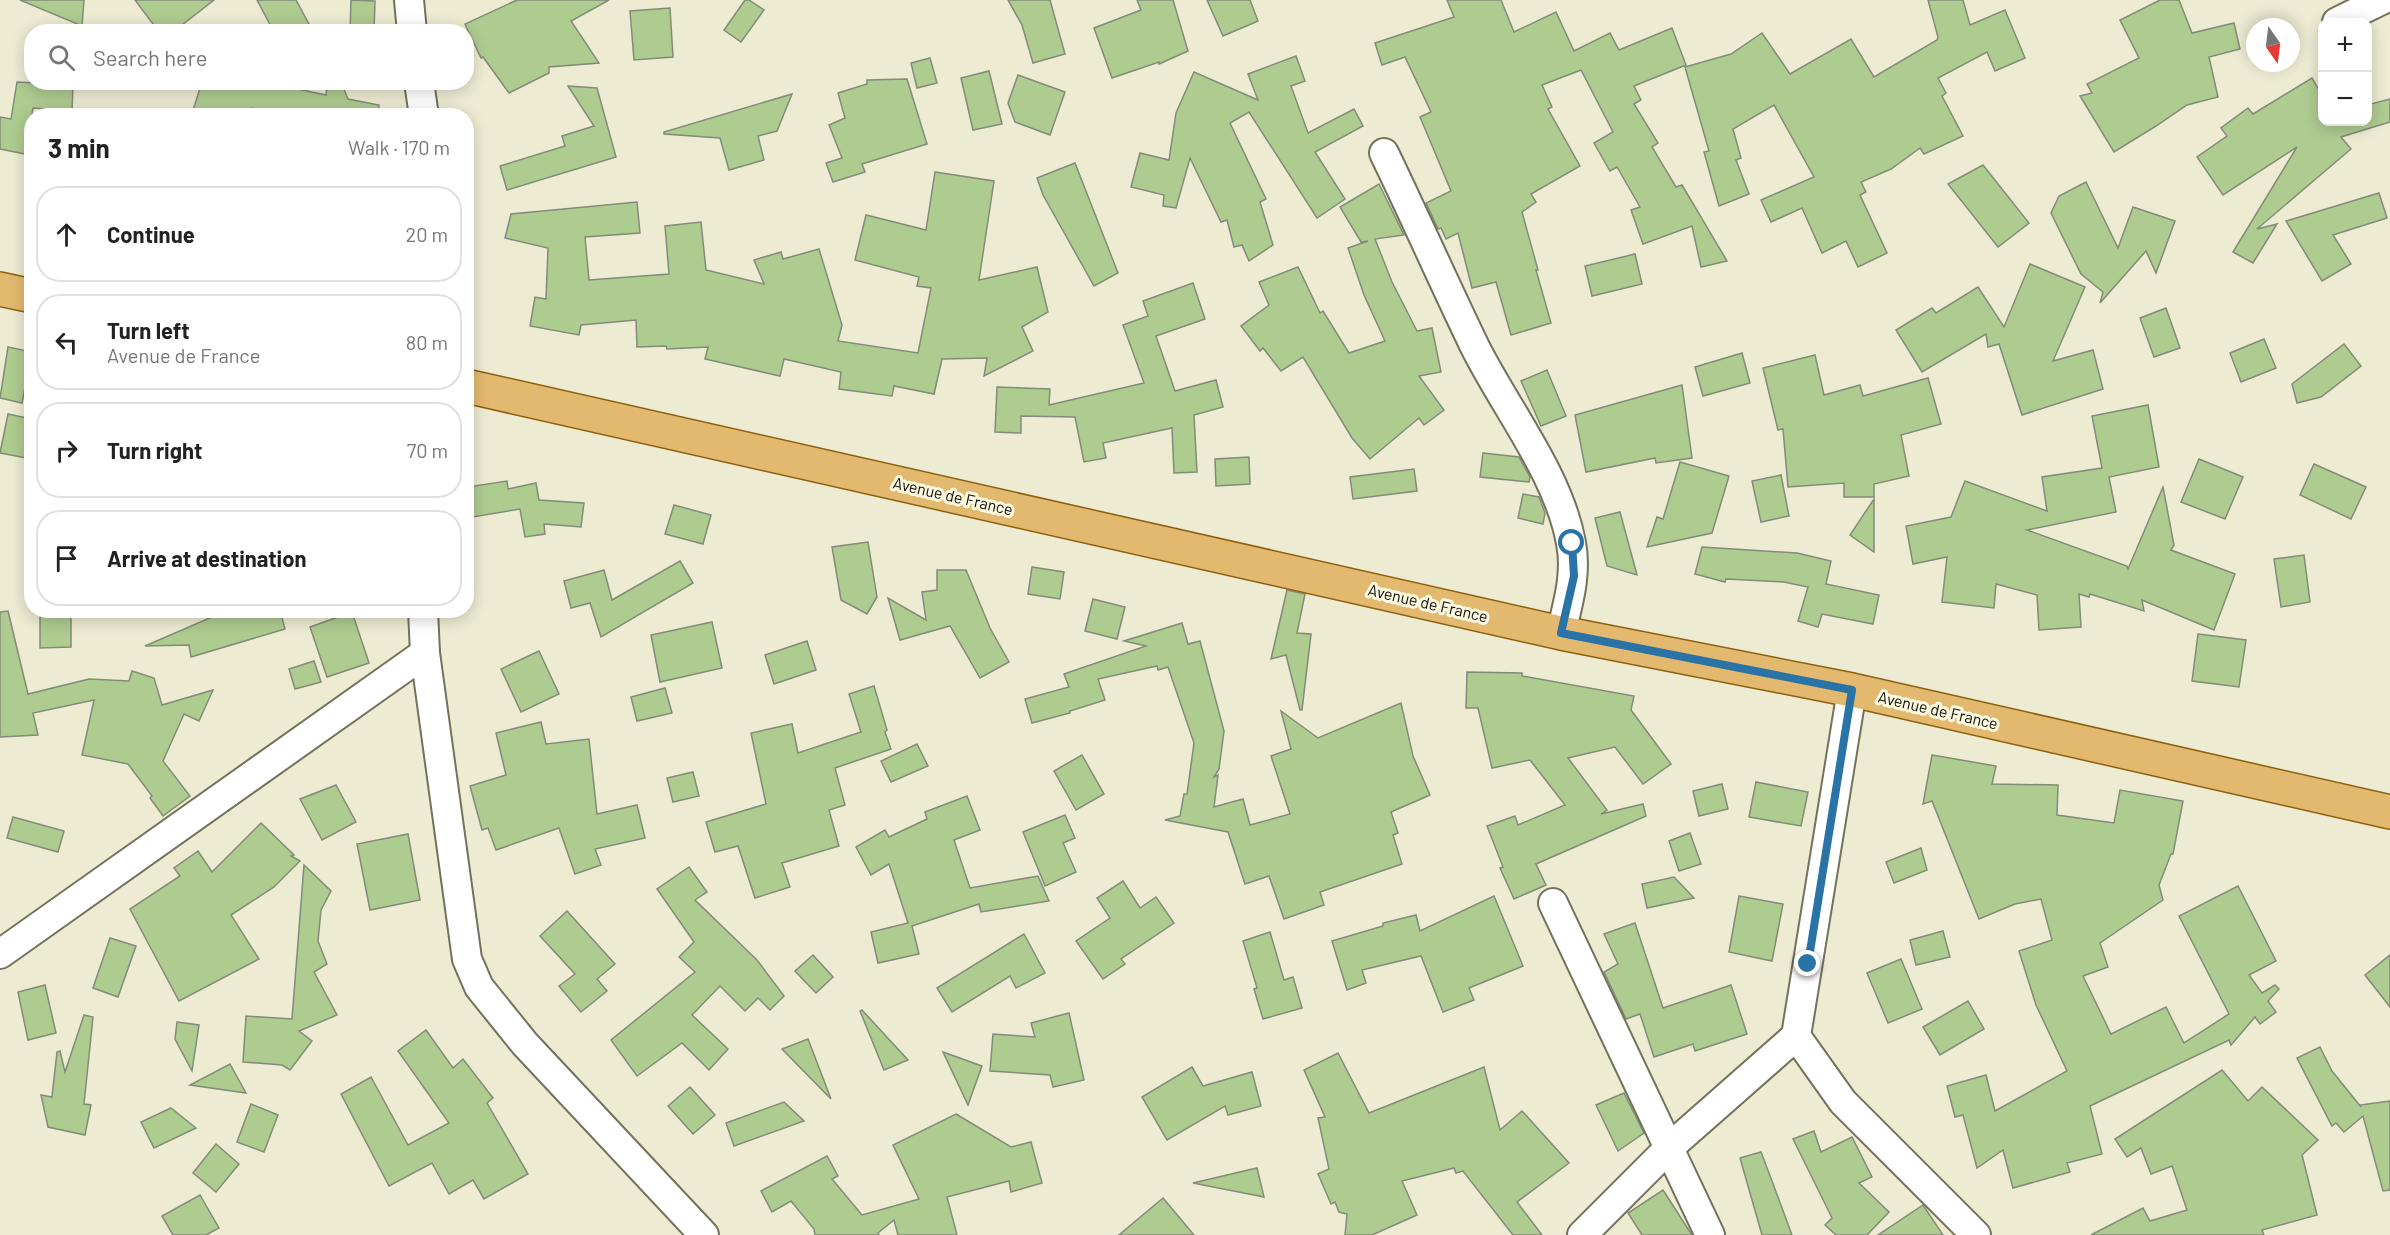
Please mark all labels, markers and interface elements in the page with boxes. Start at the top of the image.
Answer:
north arrow [2246,18,2300,72]
map controls [2318,18,2372,126]
button: + [2318,18,2372,72]
search box [24,24,474,90]
icon: search [45,41,78,74]
text: Search here [93,44,207,70]
button: − [2318,72,2372,126]
text: 3 min [48,132,110,163]
text: Walk · 170 m [348,135,450,159]
icon: ahead [50,218,83,251]
text: Continue [107,221,195,247]
text: 20 m [405,222,448,246]
text: Turn left [107,317,190,343]
icon: left [50,326,83,359]
text: 80 m [406,330,448,354]
text: Avenue de France [107,343,260,367]
icon: right [50,434,83,467]
text: Turn right [107,437,202,463]
text: 70 m [407,438,448,462]
street label: Avenue de France [891,472,1015,519]
route start [1558,529,1584,555]
icon: arrive [50,542,83,575]
text: Arrive at destination [107,545,306,571]
street label: Avenue de France [1366,579,1490,626]
street label: Avenue de France [1876,686,2000,733]
route end [1794,950,1820,976]

